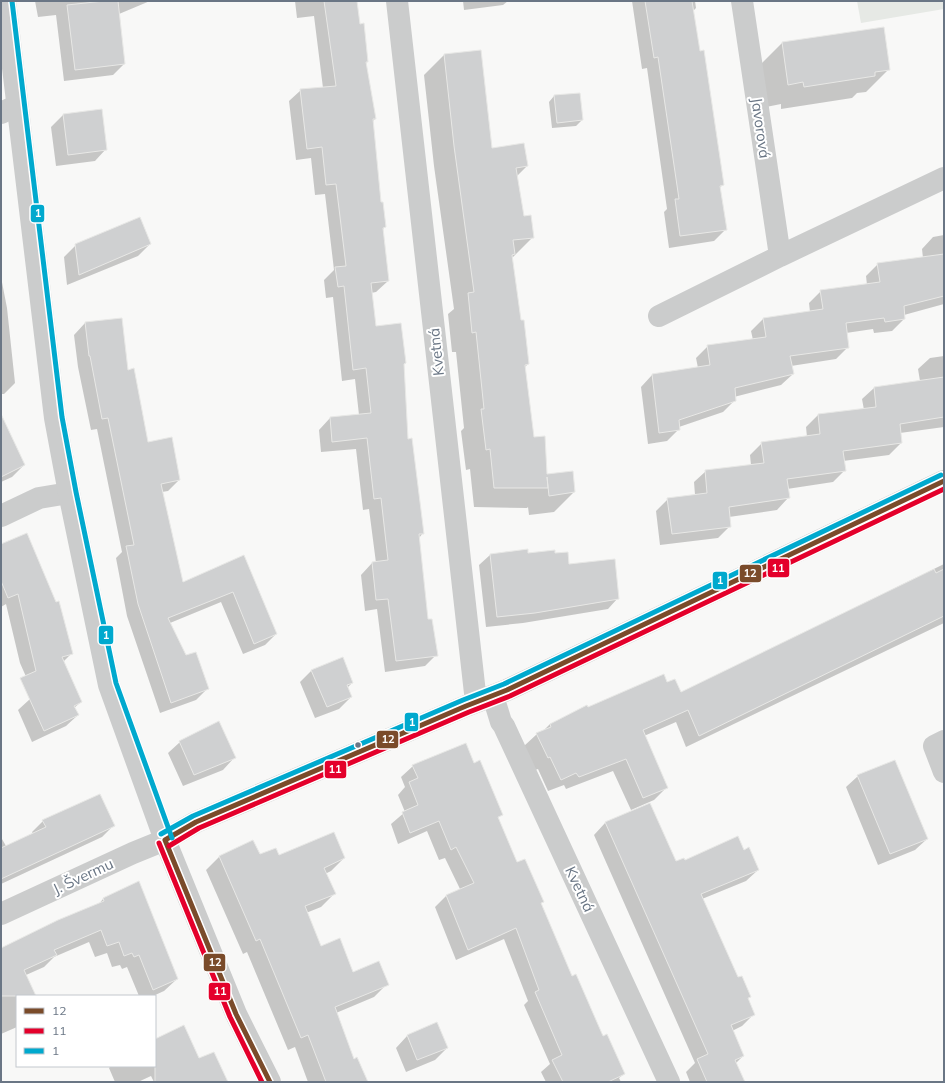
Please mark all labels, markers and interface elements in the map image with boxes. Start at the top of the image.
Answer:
street label: Javorová [747,96,775,160]
line badge: 1 [30,204,45,223]
text: 1 [35,206,42,220]
street label: Kvetná [424,327,448,377]
line badge: 11 [767,558,790,578]
text: 11 [771,561,785,575]
line badge: 12 [739,564,762,583]
text: 12 [743,566,757,580]
line badge: 1 [712,571,728,590]
text: 1 [717,573,724,587]
line badge: 1 [98,625,114,645]
text: 1 [103,628,110,642]
line badge: 1 [404,712,419,732]
text: 1 [409,715,416,729]
line badge: 12 [376,730,399,749]
text: 12 [381,732,395,746]
unlabelled marker [353,740,363,750]
line badge: 11 [324,760,347,779]
text: 11 [328,762,342,776]
street label: J. Švermu [50,854,116,898]
street label: Kvetná [561,863,599,915]
line badge: 12 [203,953,226,972]
text: 12 [208,955,222,969]
line badge: 11 [208,982,231,1001]
text: 11 [213,984,227,998]
legend [16,995,156,1067]
text: 12 [52,1003,66,1018]
text: 11 [52,1023,66,1038]
text: 1 [52,1043,59,1058]

